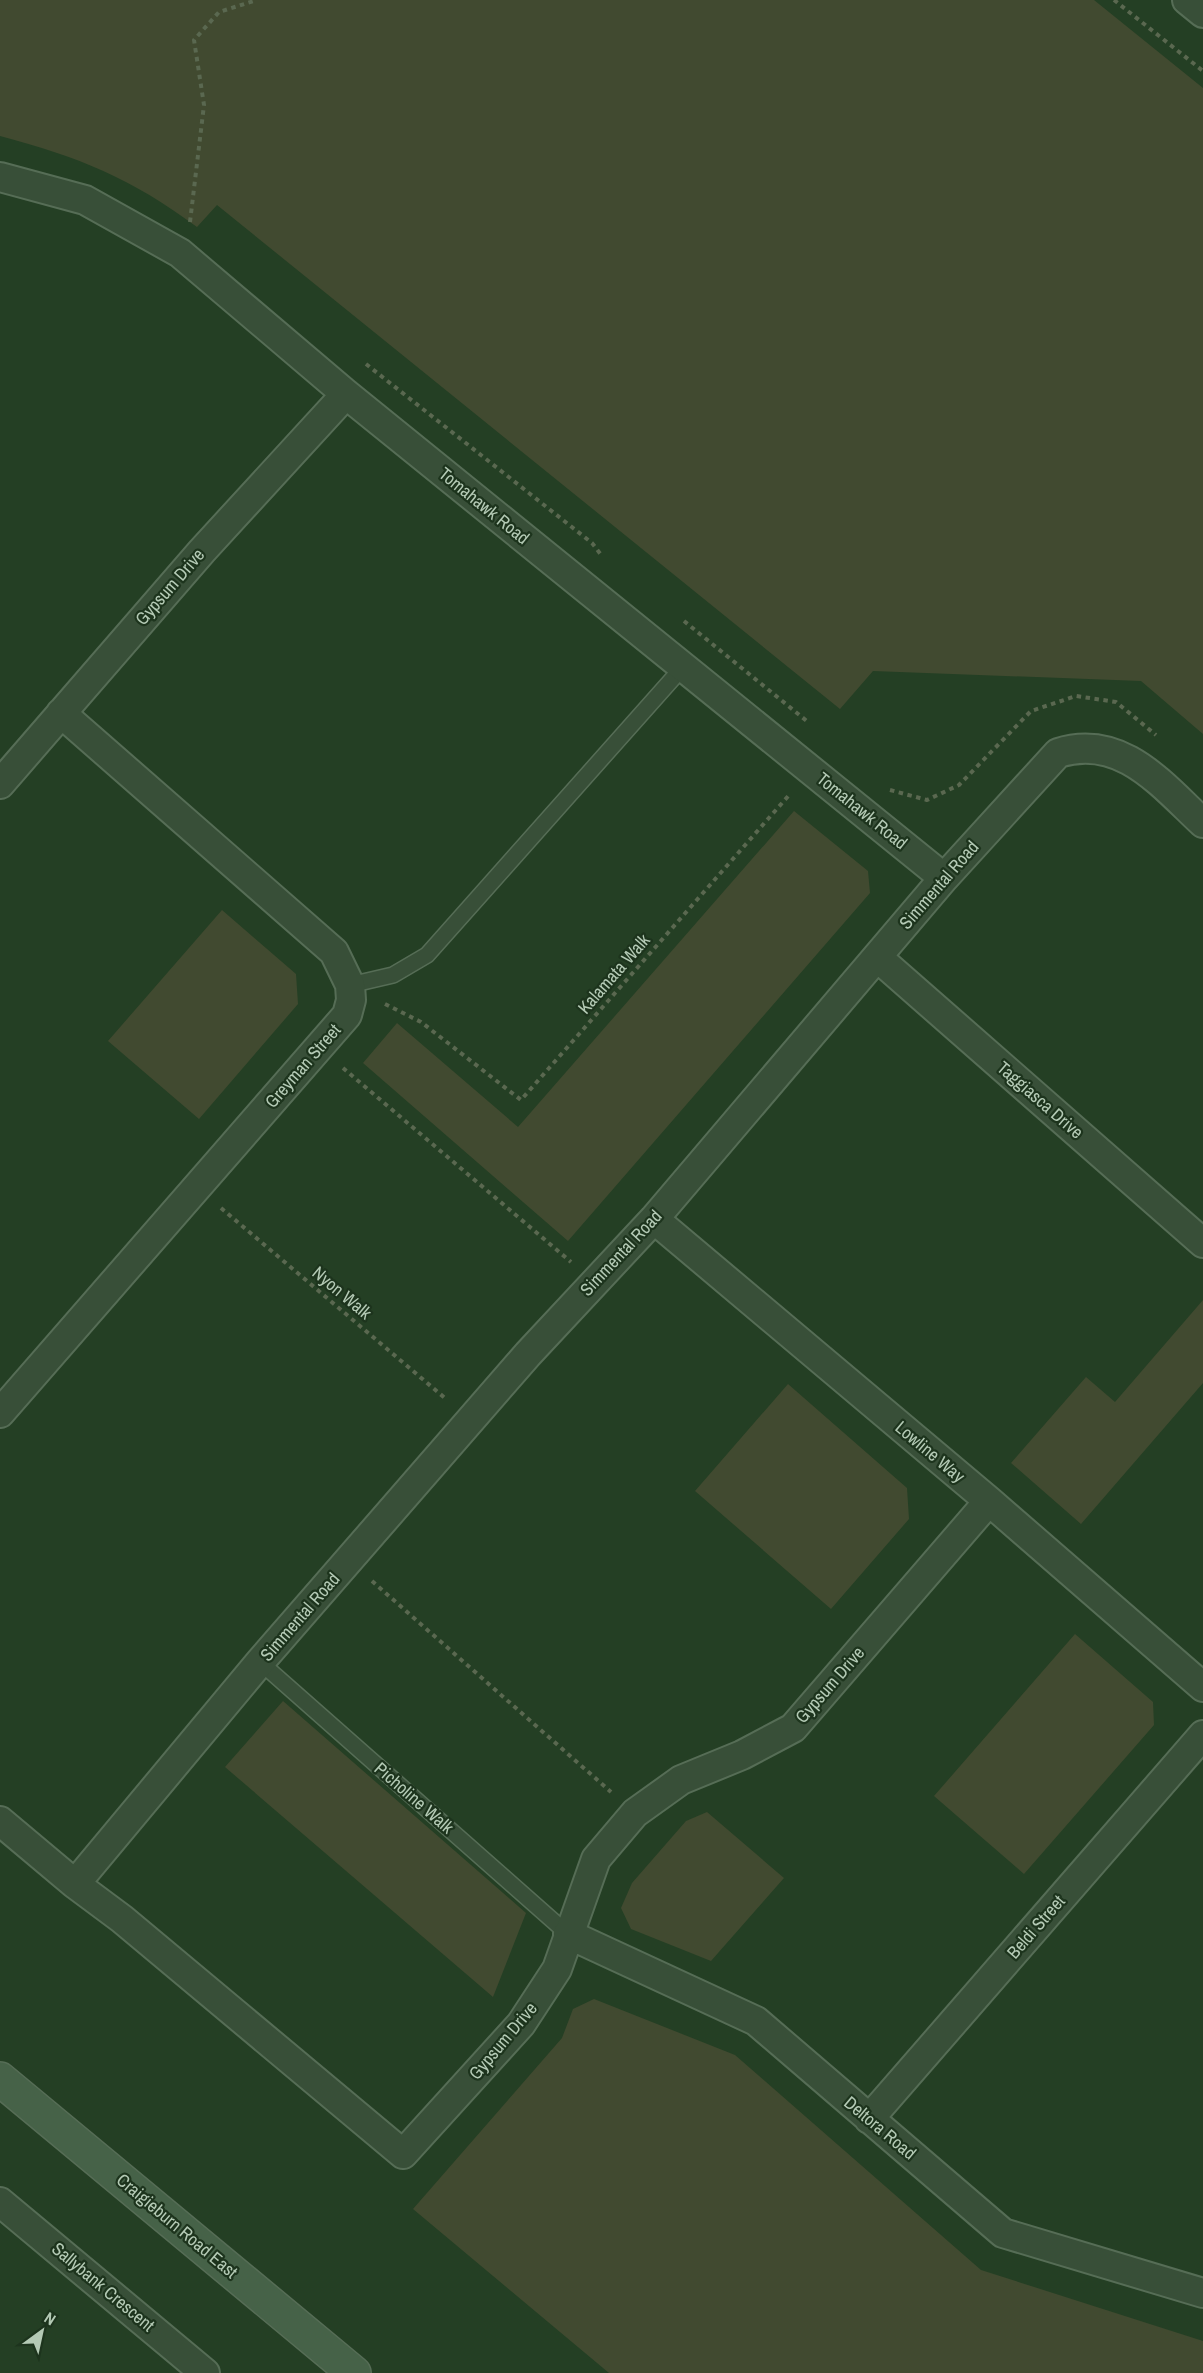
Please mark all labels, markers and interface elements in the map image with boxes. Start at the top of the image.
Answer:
street label: Tomahawk Road [434,461,535,550]
street label: Gypsum Drive [129,543,210,630]
street label: Tomahawk Road [812,766,913,855]
street label: Simmental Road [893,835,984,934]
street label: Kalamata Walk [572,928,656,1019]
street label: Greyman Street [259,1018,346,1113]
street label: Taggiasca Drive [992,1055,1089,1144]
street label: Simmental Road [574,1204,667,1301]
street label: Nyon Walk [307,1260,378,1325]
street label: Lowline Way [890,1415,971,1489]
street label: Simmental Road [254,1567,345,1666]
street label: Gypsum Drive [789,1641,870,1728]
street label: Picholine Walk [369,1756,460,1840]
street label: Beldi Street [1001,1889,1070,1964]
street label: Gypsum Drive [463,1997,543,2085]
street label: Deltora Road [839,2090,922,2165]
street label: Craigieburn Road East [111,2168,243,2284]
street label: Sallybank Crescent [47,2236,160,2337]
north arrow [12,2301,72,2361]
text: N [40,2307,60,2330]

